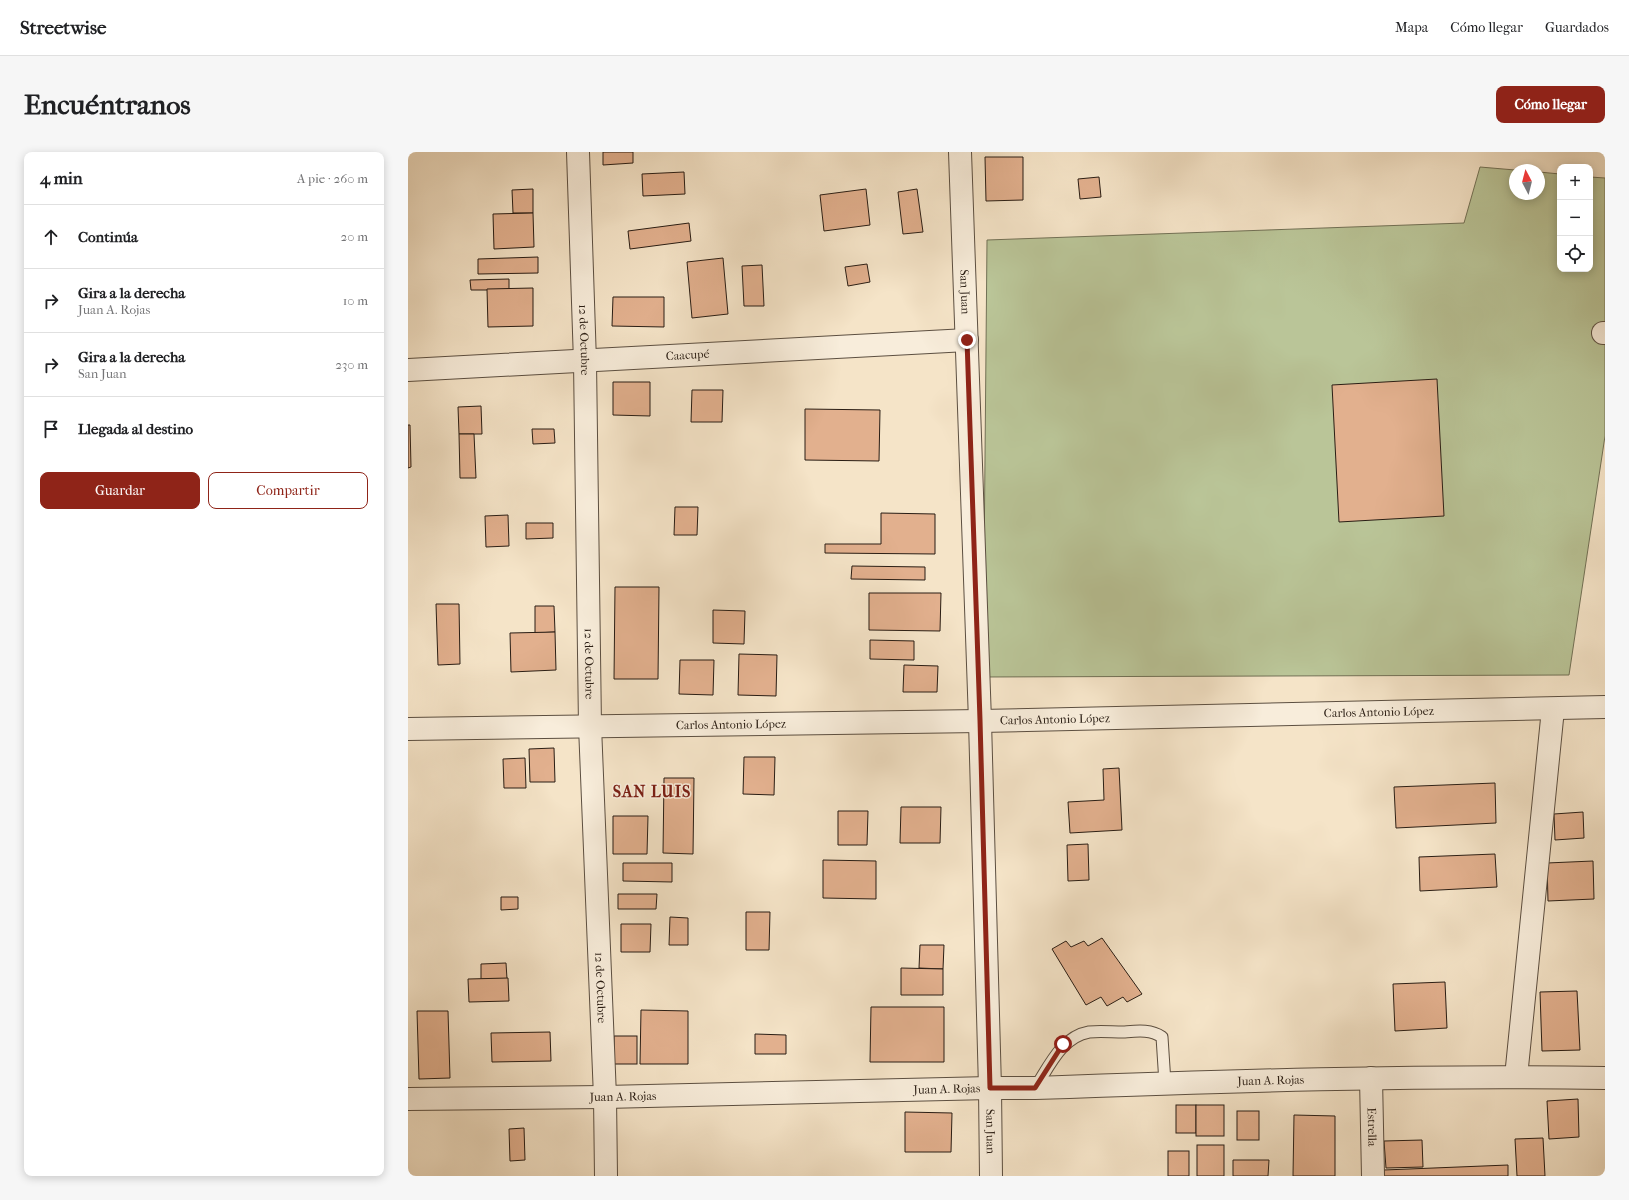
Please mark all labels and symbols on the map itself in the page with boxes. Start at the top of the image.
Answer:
north arrow [1509,164,1545,200]
street label: San Juan [957,269,973,315]
street label: 12 de Octubre [576,304,592,376]
route end [958,331,976,349]
street label: Caacupé [665,347,710,363]
street label: 12 de Octubre [582,628,597,700]
street label: Carlos Antonio López [1324,704,1435,720]
street label: Carlos Antonio López [1000,711,1111,728]
street label: Carlos Antonio López [676,717,787,732]
district label: SAN LUIS [613,782,691,801]
street label: 12 de Octubre [592,952,609,1024]
route start [1054,1035,1072,1053]
street label: Juan A. Rojas [1236,1073,1305,1088]
street label: Juan A. Rojas [912,1081,981,1097]
street label: Juan A. Rojas [589,1089,657,1104]
street label: Estrella [1365,1107,1379,1147]
street label: San Juan [983,1109,998,1154]

